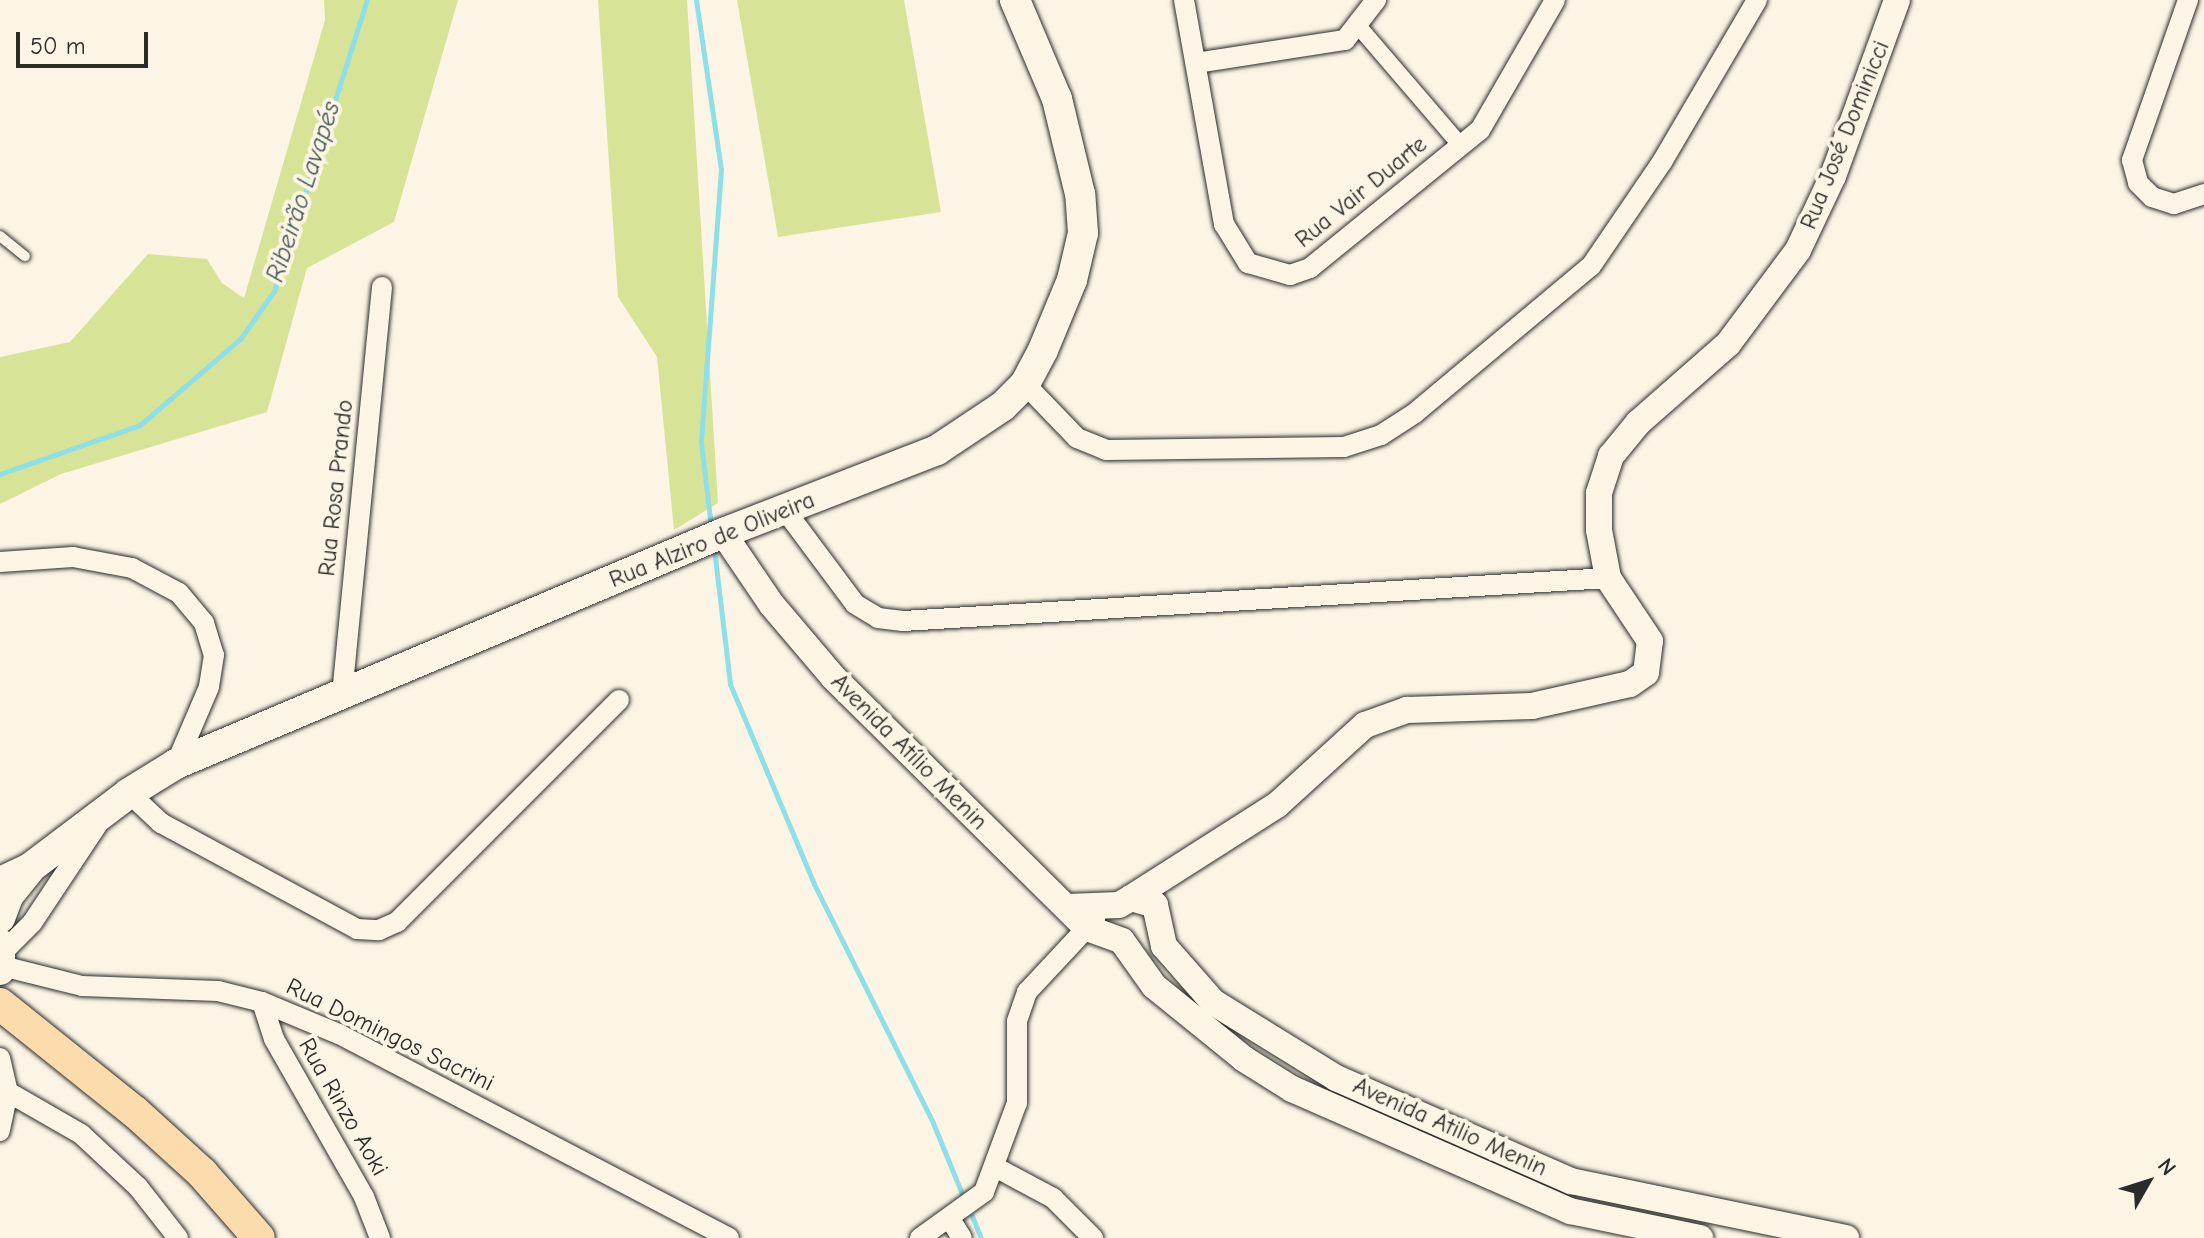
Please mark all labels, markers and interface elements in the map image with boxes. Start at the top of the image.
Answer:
scale bar [20,16,152,66]
text: 50 m [30,32,86,60]
street label: Rua José Dominicci [1794,37,1896,233]
water label: Ribeirão Lavapés [260,98,348,286]
street label: Rua Vair Duarte [1289,130,1433,254]
street label: Rua Rosa Prando [312,398,360,578]
street label: Rua Alziro de Oliveira [605,486,819,594]
street label: Avenida Atílio Menin [825,668,993,836]
street label: Rua Domingos Sacrini [281,972,499,1098]
street label: Rua Rinzo Aoki [292,1033,394,1181]
street label: Avenida Atilio Menin [1349,1071,1551,1183]
north arrow [2108,1142,2188,1222]
text: N [2152,1153,2181,1181]

